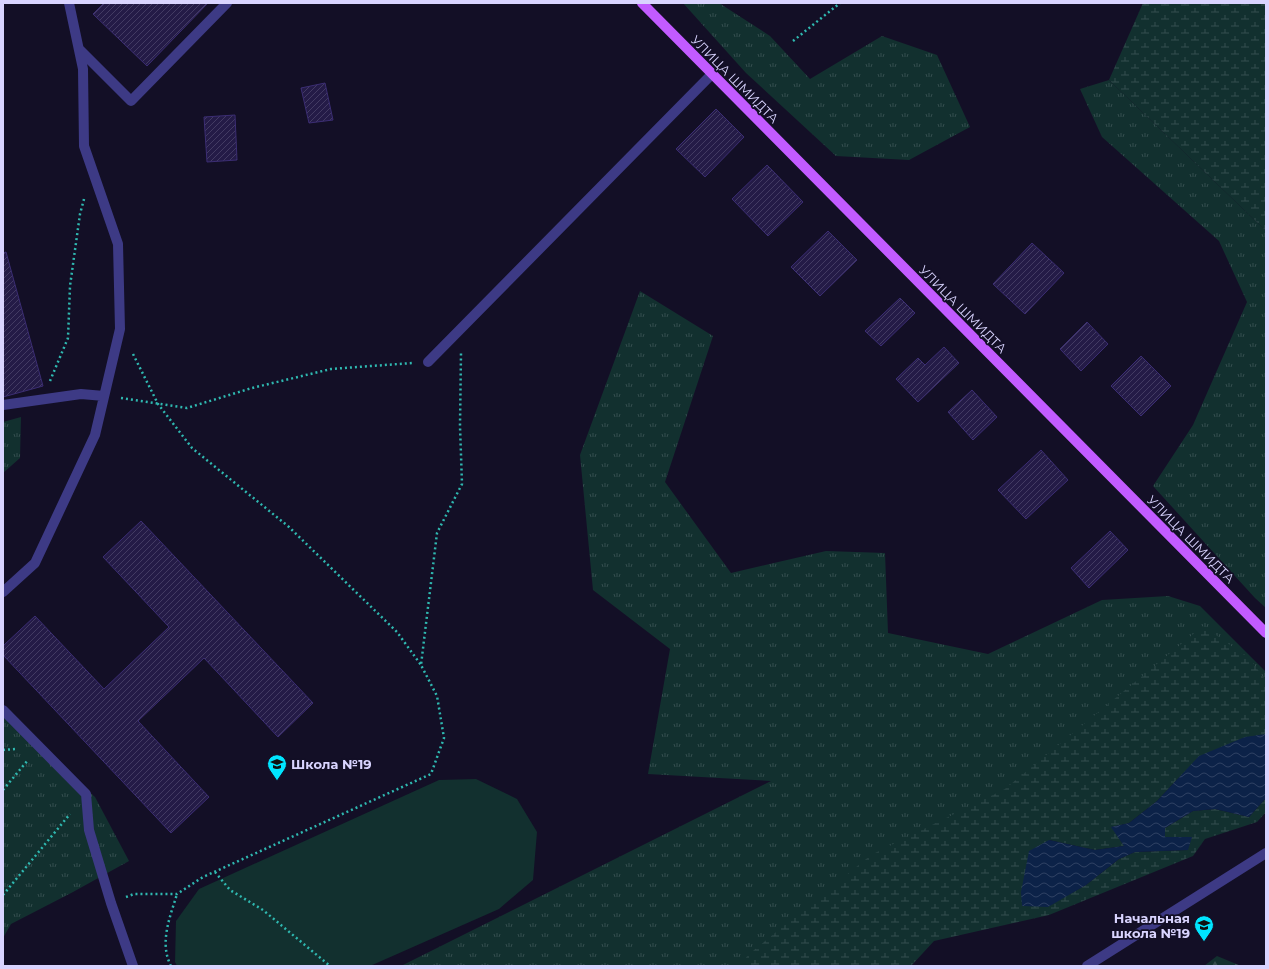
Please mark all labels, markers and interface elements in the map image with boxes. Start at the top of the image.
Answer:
street label: УЛИЦА ШМИДТА [688,32,782,126]
street label: УЛИЦА ШМИДТА [916,262,1010,356]
street label: УЛИЦА ШМИДТА [1144,492,1238,586]
school or university icon: Школа №19 [266,753,288,781]
place label: Школа №19 [291,756,372,772]
place label: Начальная школа №19 [1111,910,1190,941]
school or university icon: Начальная школа №19 [1193,914,1215,942]

